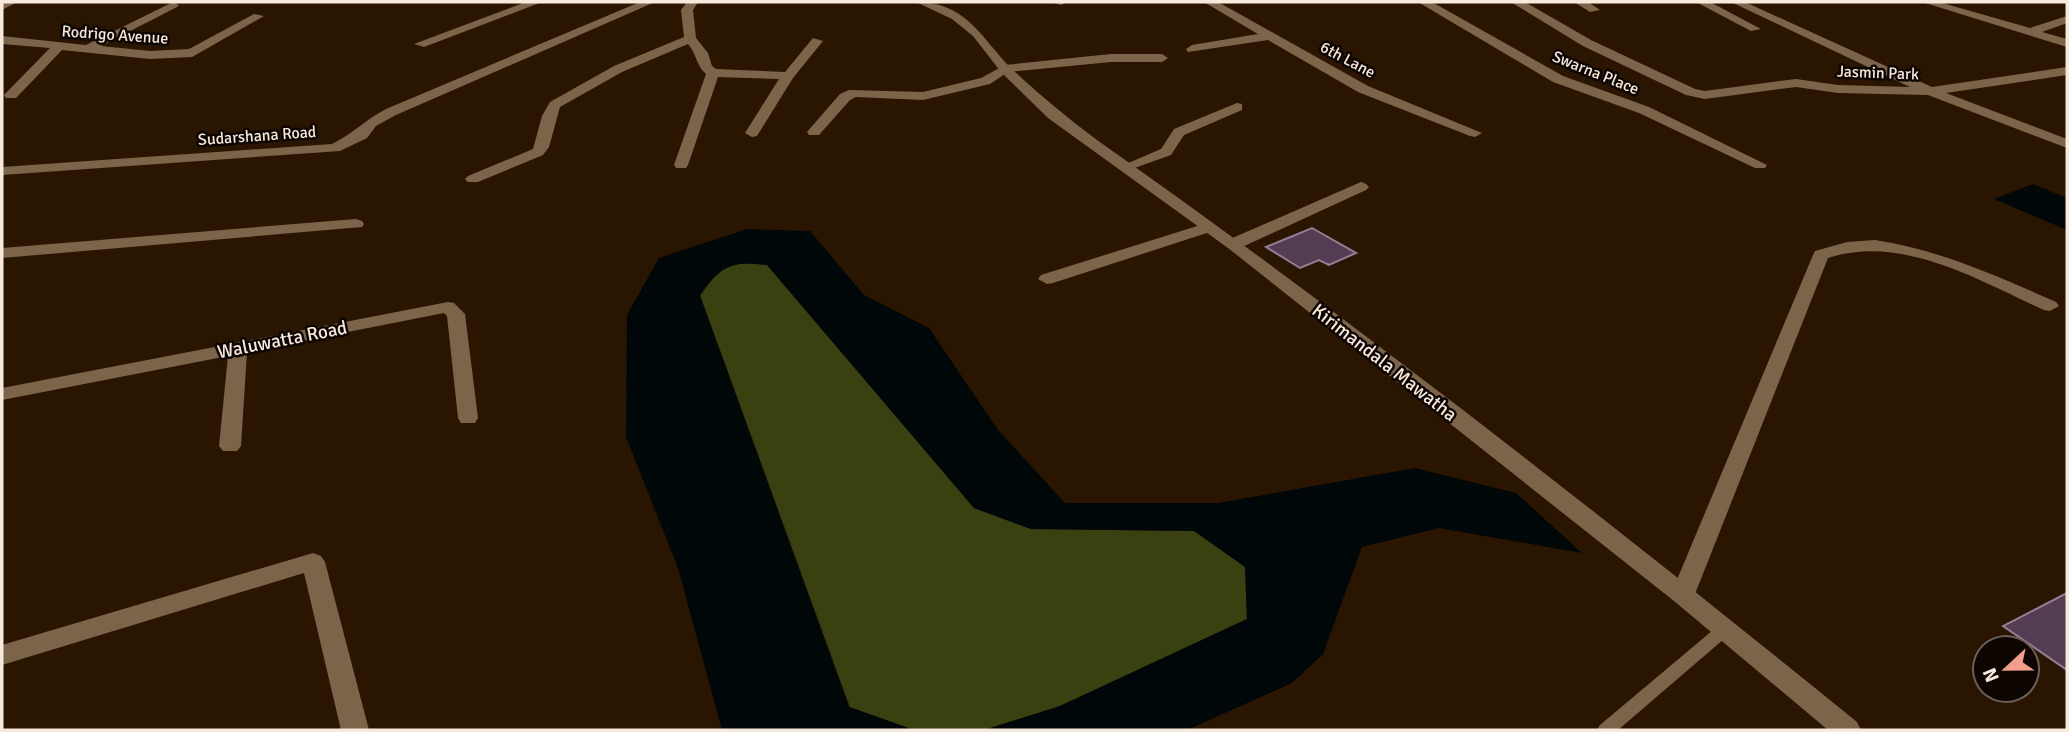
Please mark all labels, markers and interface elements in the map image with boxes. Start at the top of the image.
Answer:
street label: Rodrigo Avenue [61,21,169,49]
street label: 6th Lane [1317,37,1378,83]
street label: Swarna Place [1549,46,1642,99]
street label: Jasmin Park [1837,62,1919,84]
street label: Sudarshana Road [197,122,317,150]
street label: Kirimandala Mawatha [1307,299,1462,427]
street label: Waluwatta Road [215,316,349,364]
north arrow [1971,634,2041,704]
text: N [1978,664,2005,686]

